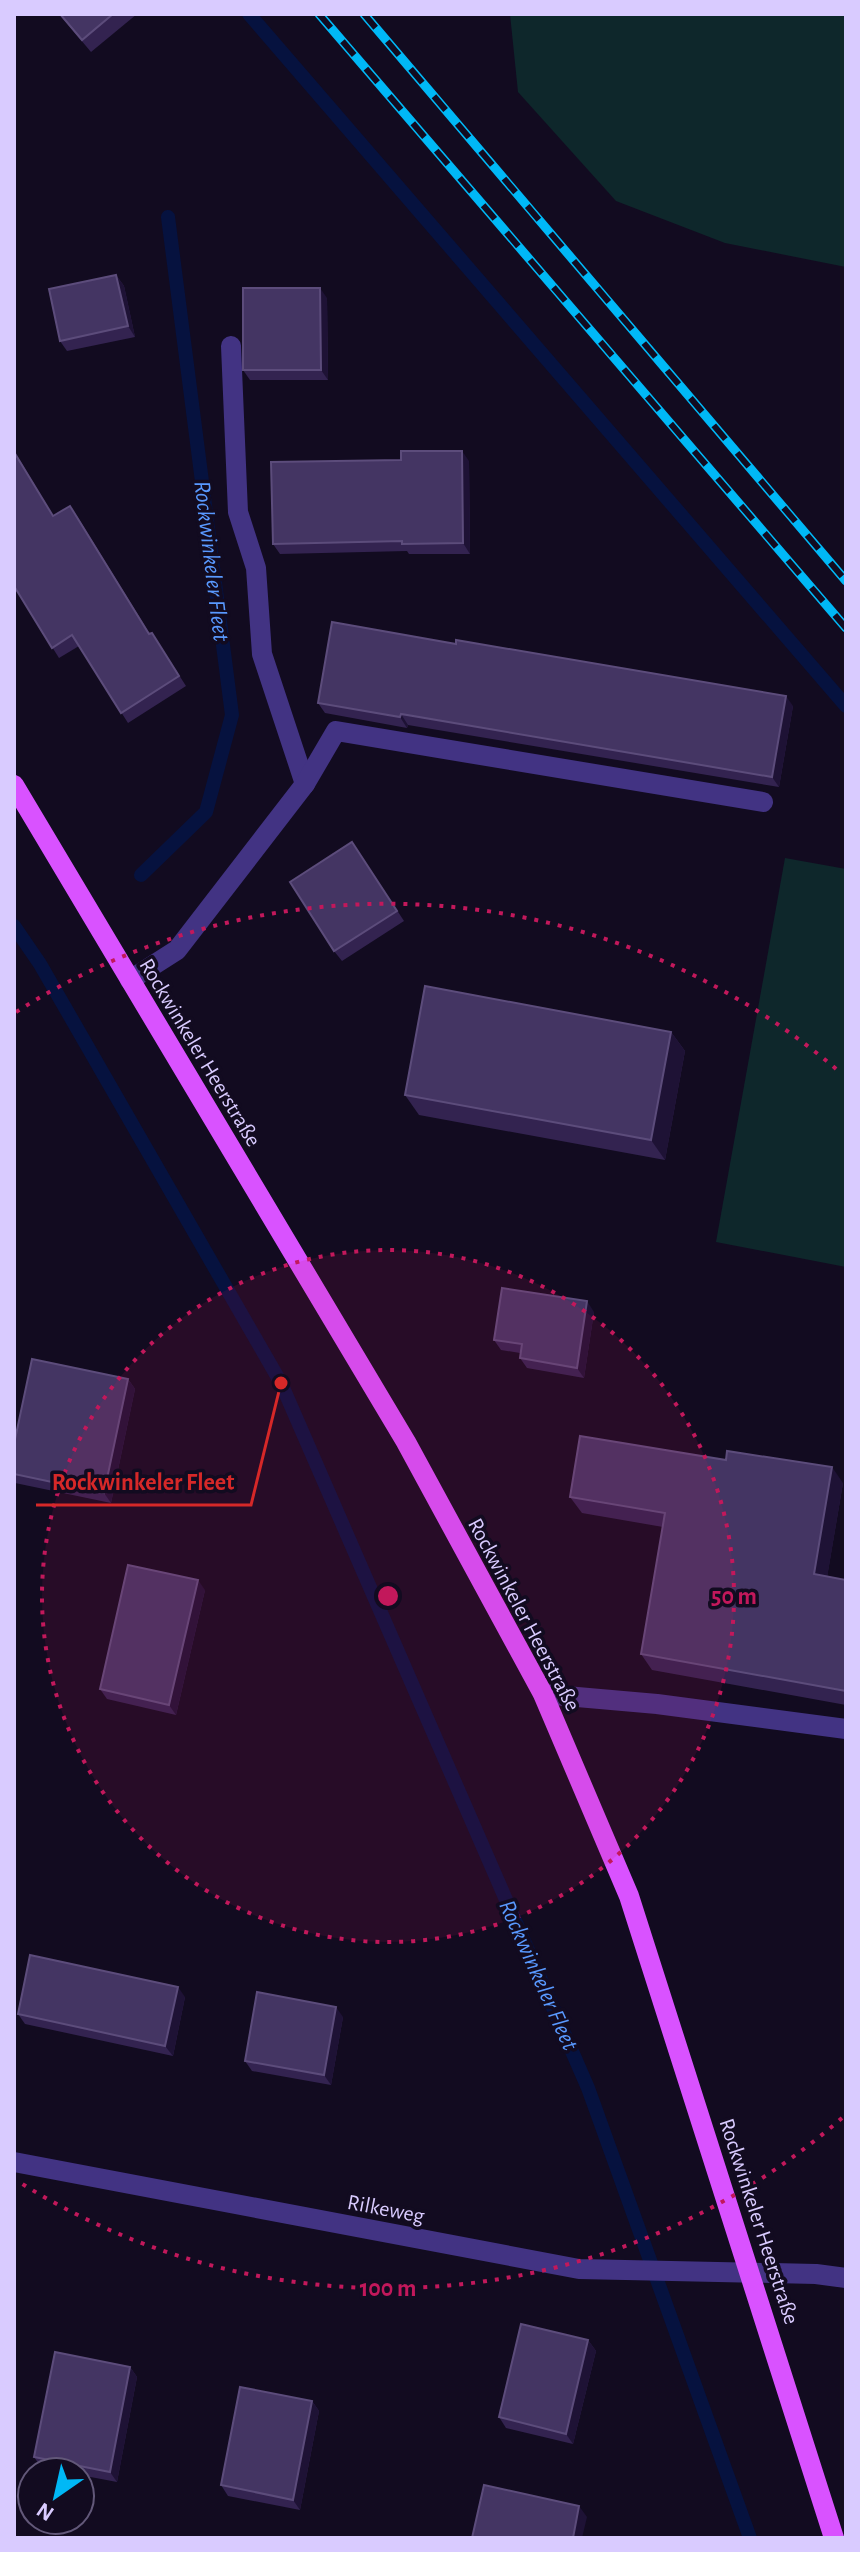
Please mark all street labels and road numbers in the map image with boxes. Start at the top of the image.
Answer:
street label: Rockwinkeler Heerstraße [135,955,265,1150]
street label: Rockwinkeler Heerstraße [464,1514,584,1715]
street label: Rockwinkeler Heerstraße [715,2116,803,2327]
street label: Rilkeweg [345,2191,426,2227]

